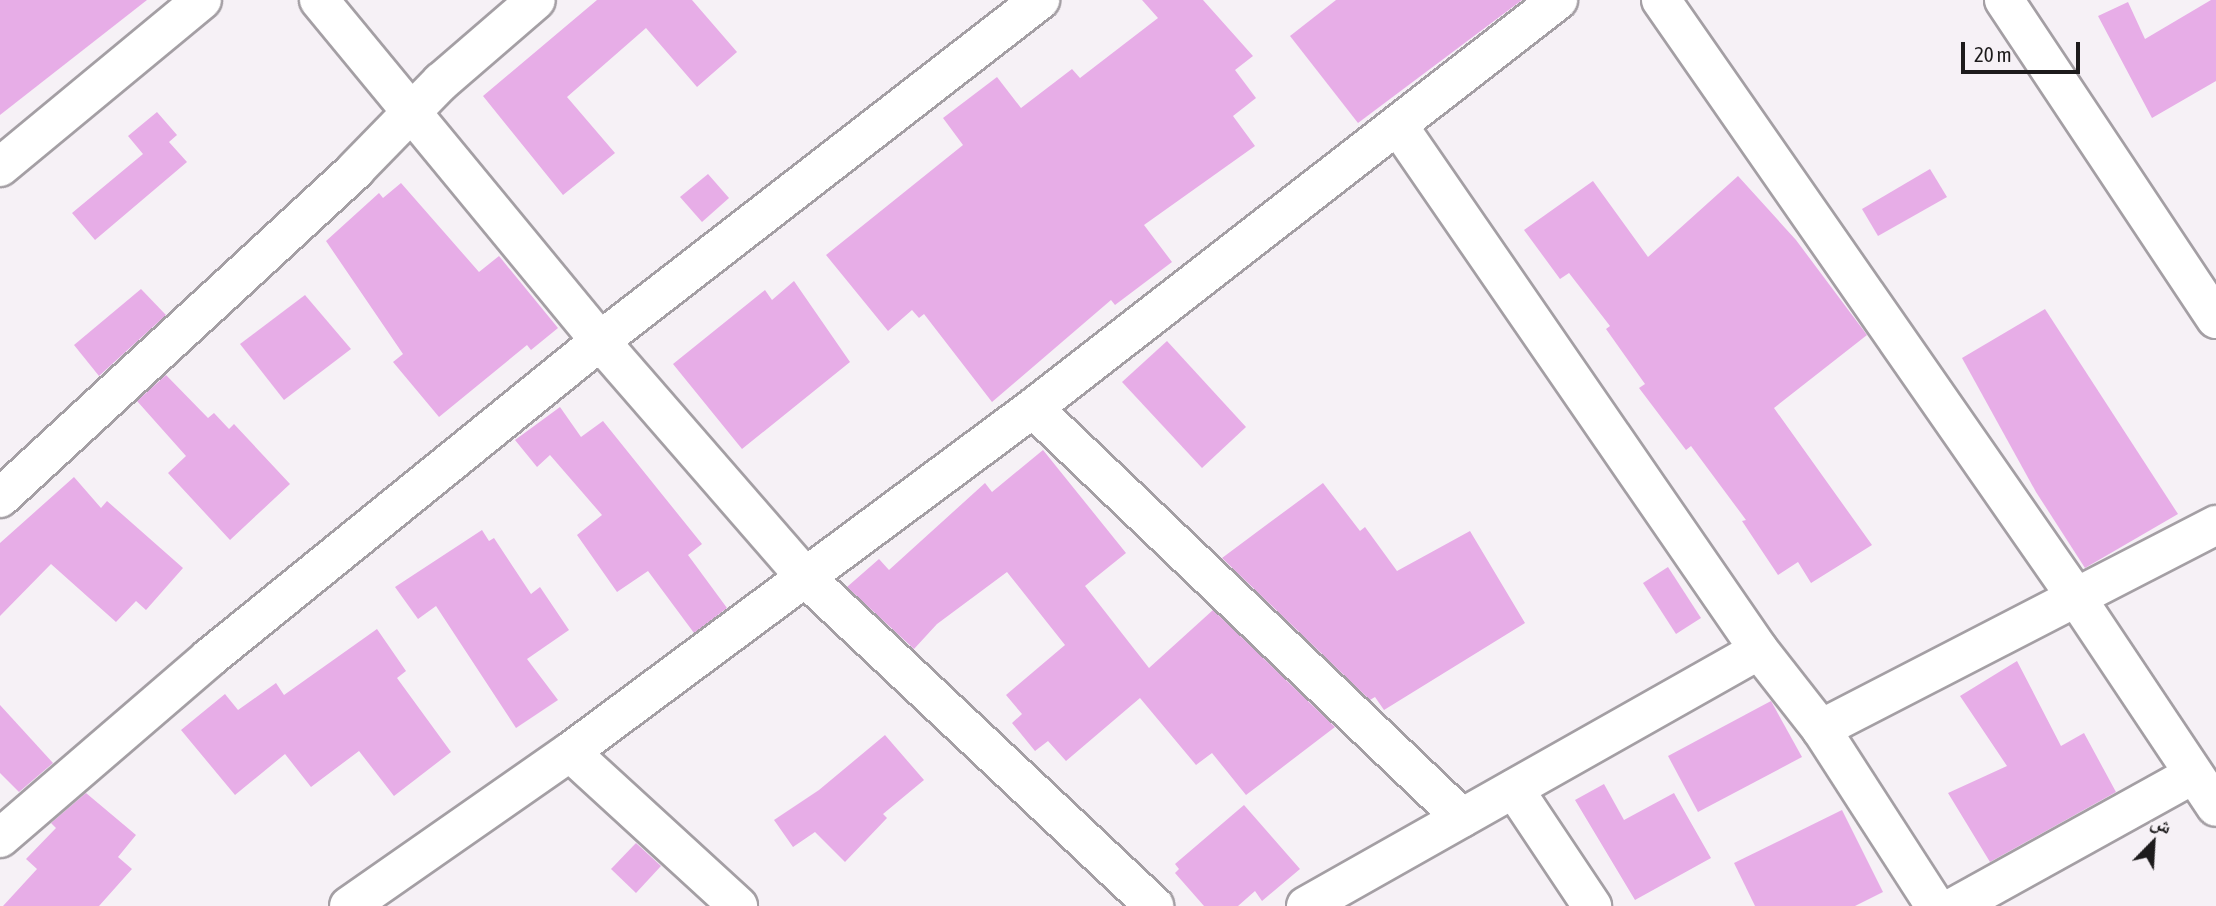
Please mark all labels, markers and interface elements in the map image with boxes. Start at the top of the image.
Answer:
scale bar [1964,28,2083,72]
text: 20 m [1974,42,2012,66]
north arrow [2118,808,2188,878]
text: ش [2148,810,2175,838]

